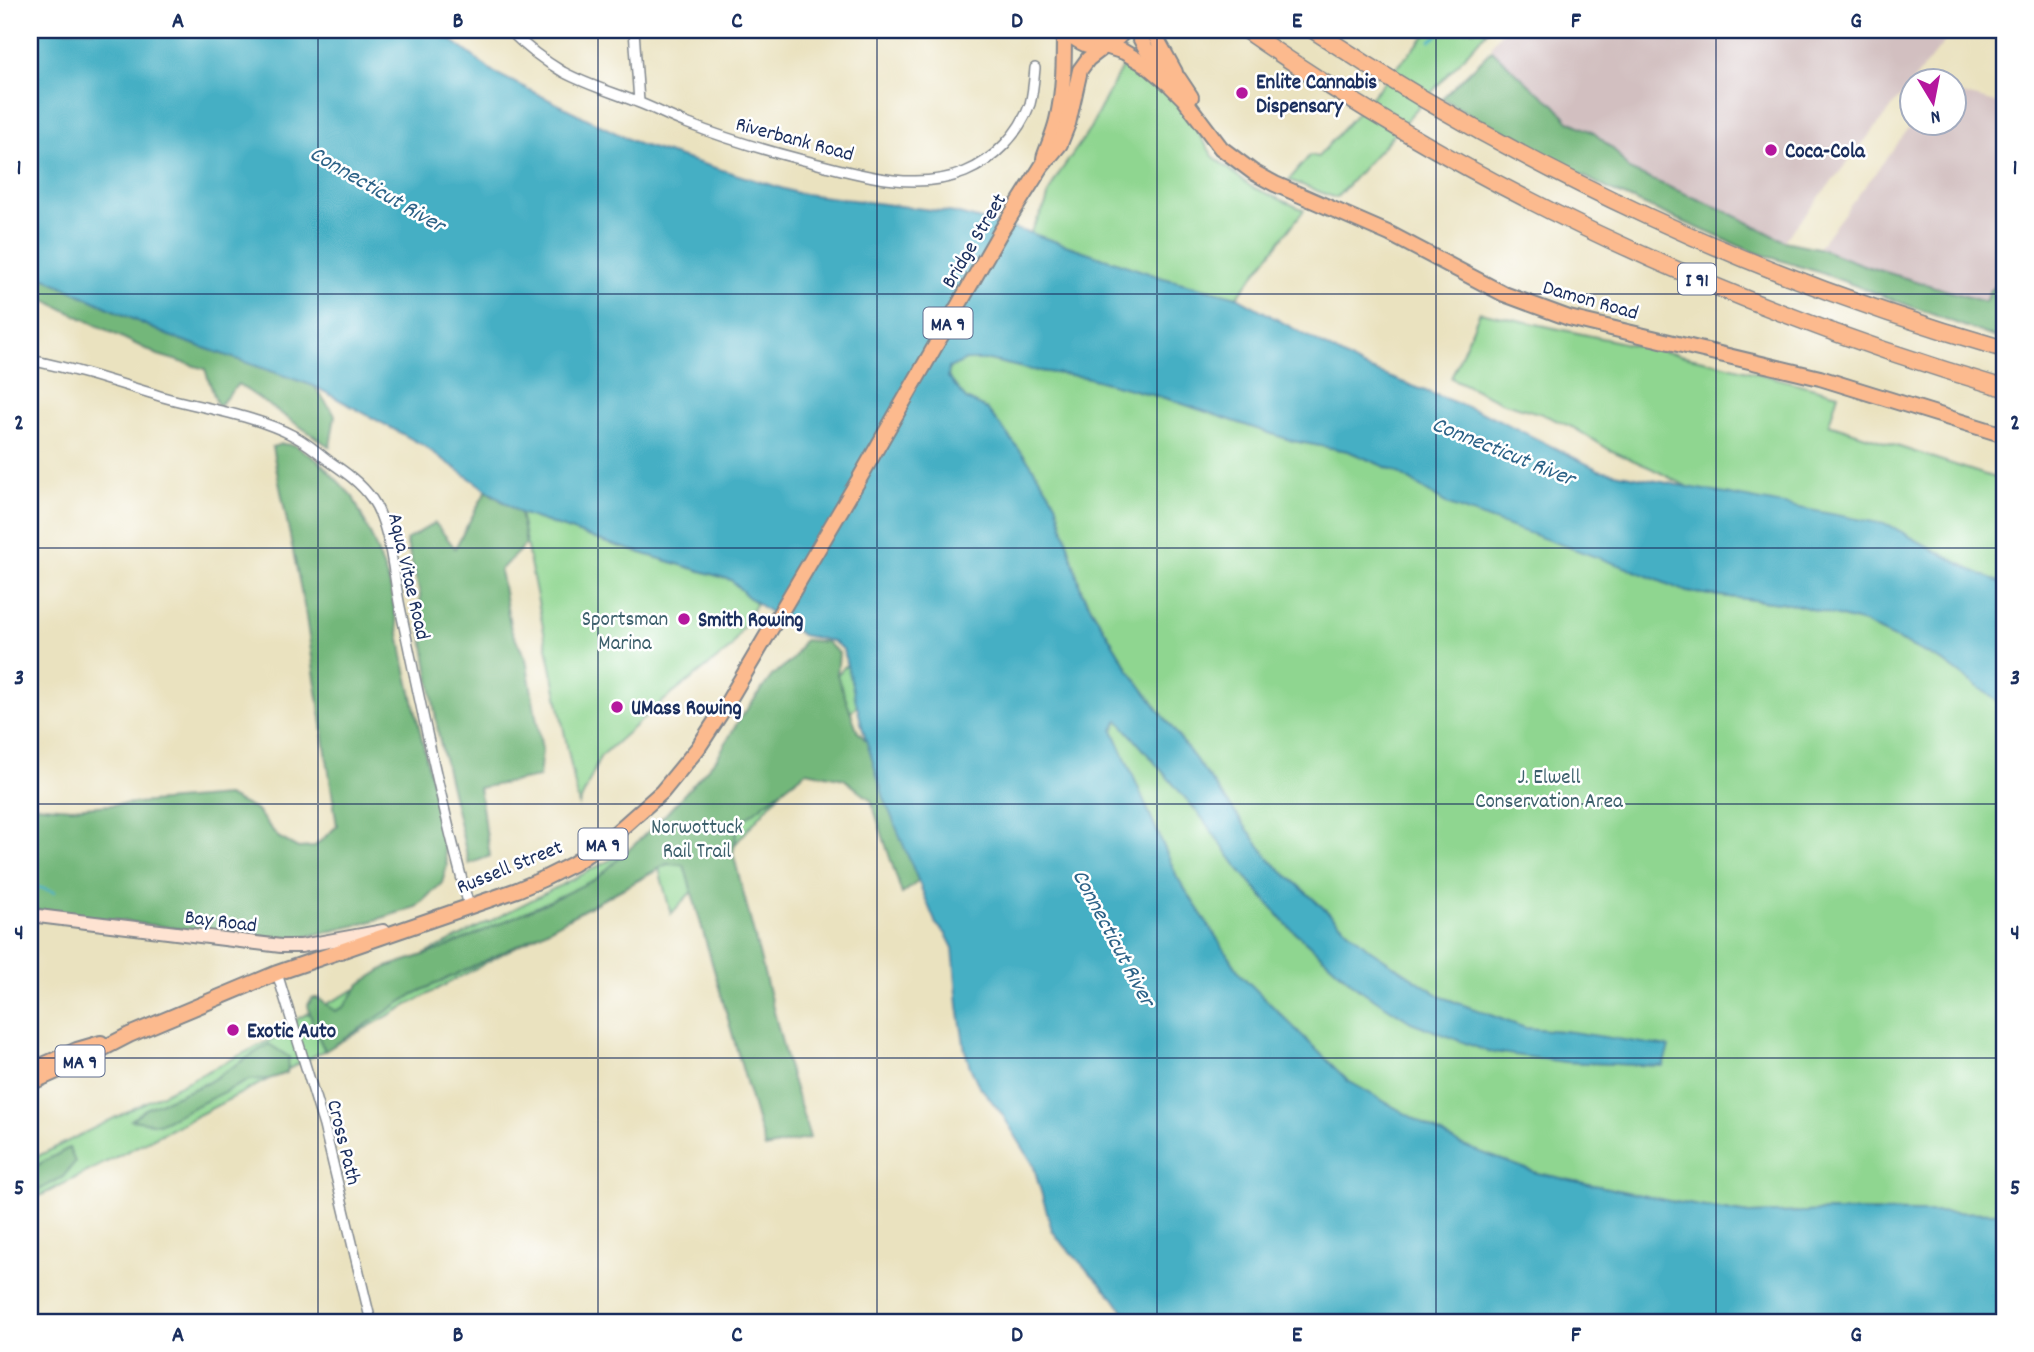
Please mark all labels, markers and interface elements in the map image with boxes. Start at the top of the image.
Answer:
text: A [172,6,184,39]
text: B [453,6,464,39]
text: C [731,6,743,39]
text: D [1011,6,1023,39]
text: E [1292,6,1303,39]
text: F [1571,6,1582,39]
text: G [1850,6,1862,39]
north arrow [1898,66,1968,136]
place label: Enlite Cannabis Dispensary [1256,69,1377,123]
marker: Enlite Cannabis Dispensary [1234,85,1250,101]
text: N [1928,101,1942,129]
street label: Riverbank Road [732,111,857,171]
place label: Coca-Cola [1785,138,1866,168]
water label: Connecticut River [302,139,452,244]
marker: Coca-Cola [1763,142,1779,158]
text: 1 [16,153,22,186]
text: 1 [2012,153,2018,186]
street label: Bridge Street [935,188,1016,295]
road number: I 91 [1678,264,1716,294]
street label: Damon Road [1539,274,1642,330]
road number: MA 9 [923,308,972,338]
text: 2 [14,408,24,441]
text: 2 [2010,408,2020,441]
water label: Connecticut River [1426,410,1581,498]
street label: Aqua Vitae Road [378,510,436,643]
park label: Sportsman Marina [582,606,668,660]
place label: Smith Rowing [698,607,804,637]
marker: Smith Rowing [676,611,692,627]
text: 3 [14,663,24,696]
text: 3 [2010,663,2020,696]
place label: UMass Rowing [631,695,742,725]
marker: UMass Rowing [609,699,625,715]
park label: J. Elwell Conservation Area [1475,764,1624,818]
park label: Norwottuck Rail Trail [651,814,743,868]
road number: MA 9 [578,828,628,860]
street label: Russell Street [453,834,568,904]
water label: Connecticut River [1062,864,1163,1015]
street label: Bay Road [183,904,258,942]
text: 4 [14,918,24,951]
text: 4 [2010,918,2020,951]
place label: Exotic Auto [247,1018,336,1048]
marker: Exotic Auto [225,1022,241,1038]
road number: MA 9 [56,1046,104,1077]
street label: Cross Path [317,1097,367,1188]
text: 5 [14,1173,24,1206]
text: 5 [2010,1173,2020,1206]
text: A [172,1320,184,1352]
text: B [453,1320,464,1352]
text: C [731,1320,743,1352]
text: D [1011,1320,1023,1352]
text: E [1292,1320,1303,1352]
text: F [1571,1320,1582,1352]
text: G [1850,1320,1862,1352]

